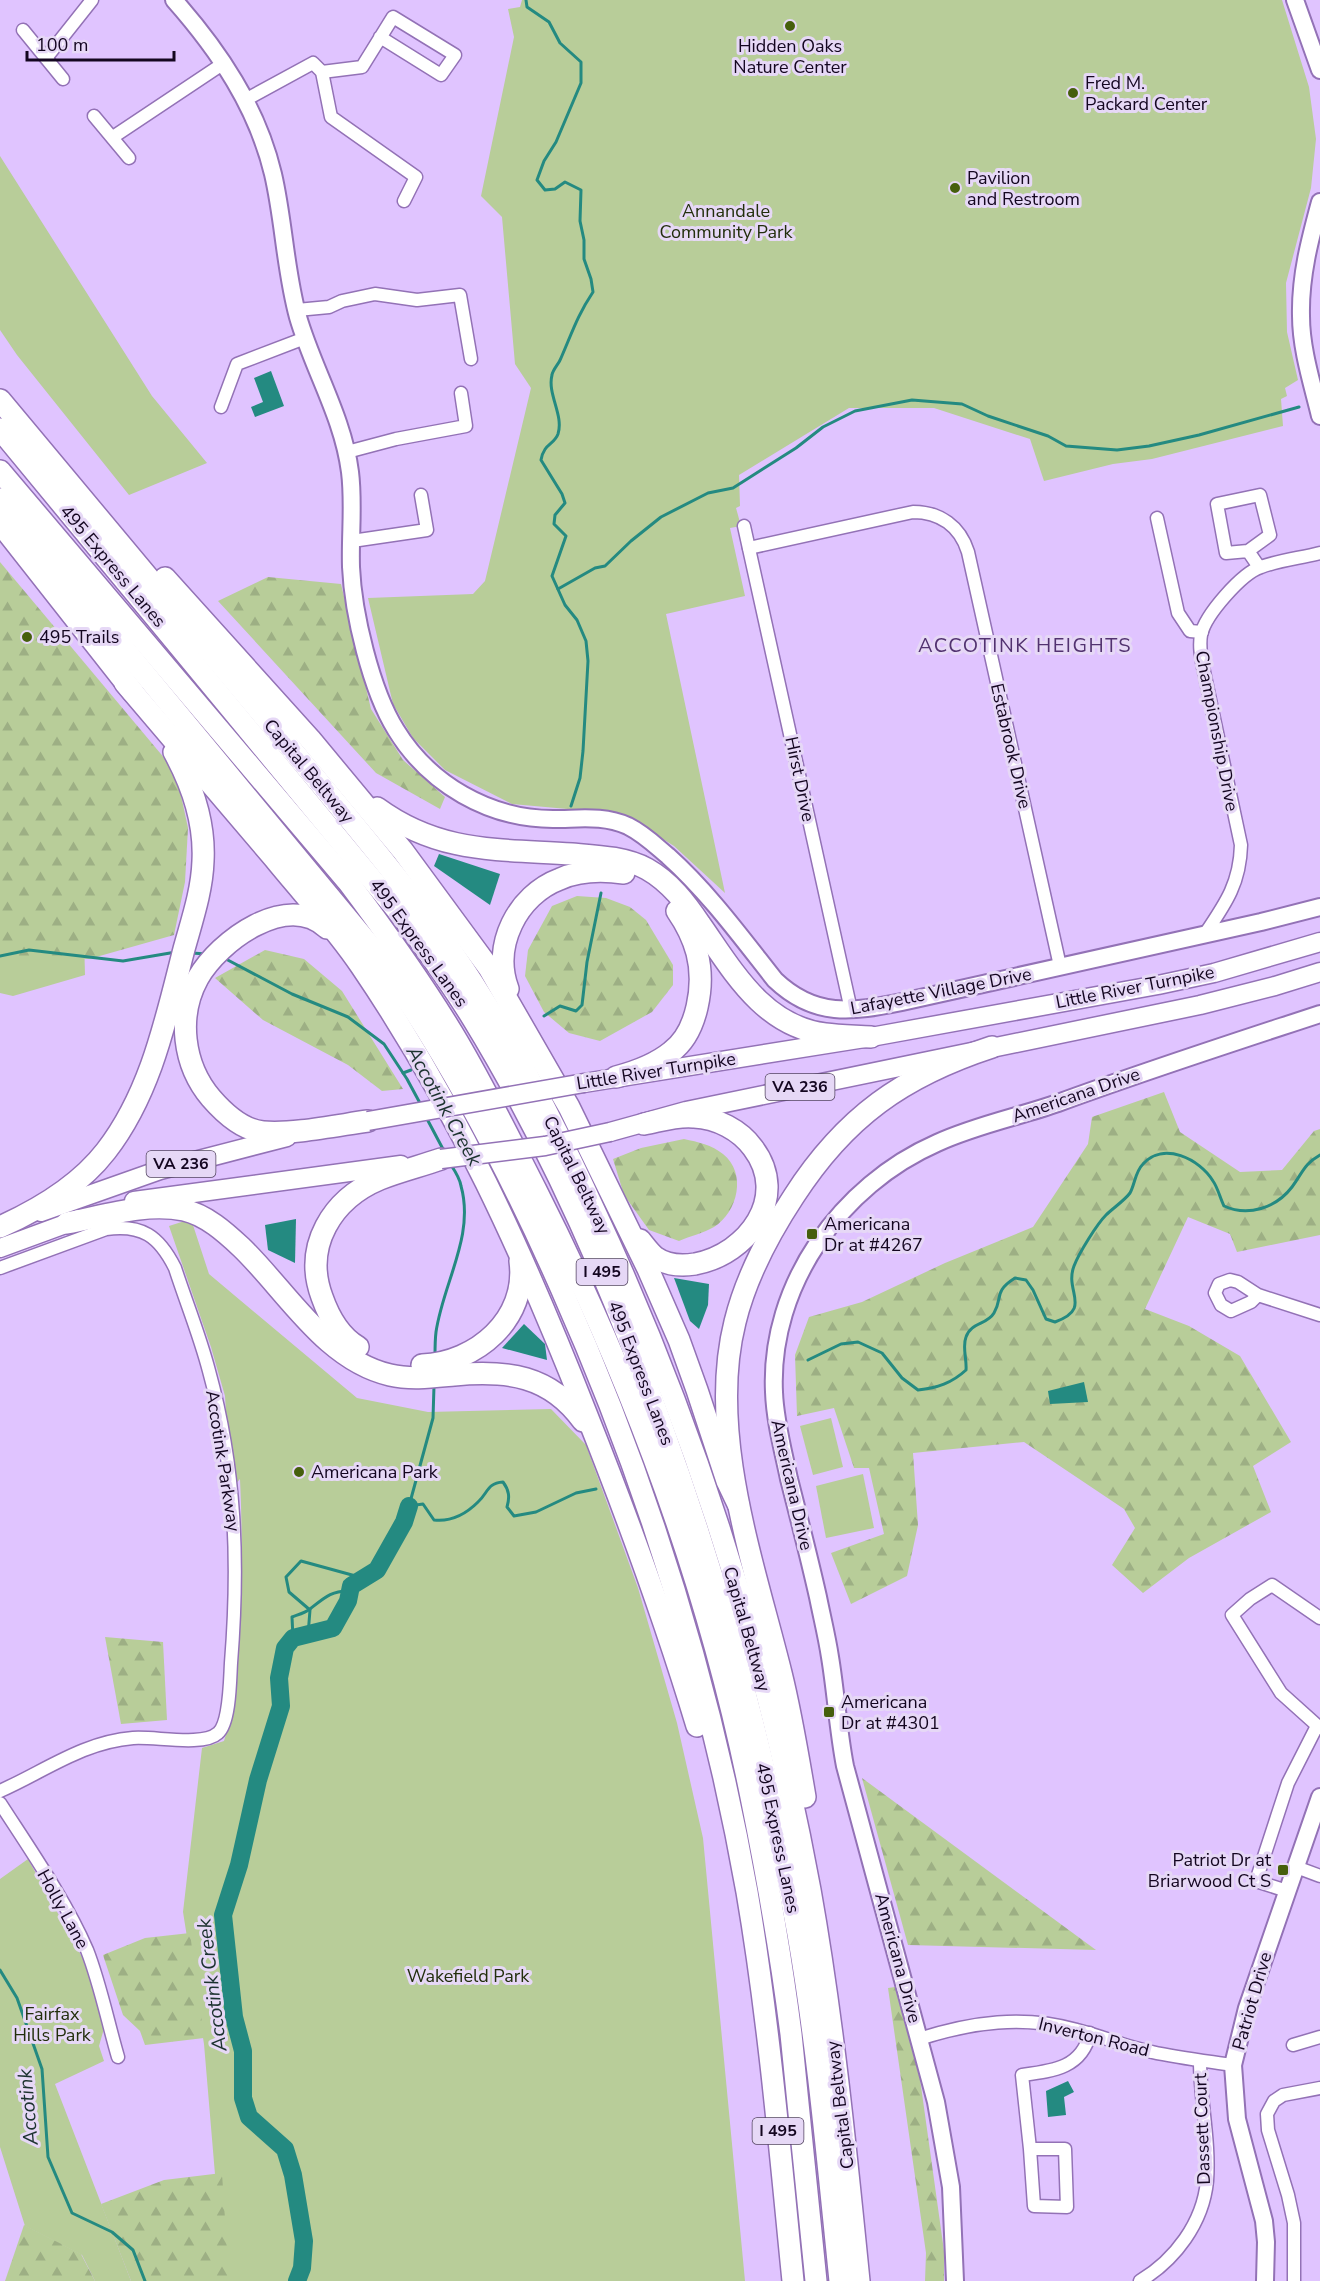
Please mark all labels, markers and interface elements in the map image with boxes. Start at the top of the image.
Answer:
marker: Hidden Oaks Nature Center [783,19,797,33]
scale bar [27,24,174,62]
text: 100 m [36,33,88,57]
place label: Hidden Oaks Nature Center [733,34,847,79]
place label: Fred M. Packard Center [1085,71,1208,116]
marker: Fred M. Packard Center [1066,86,1080,100]
place label: Pavilion and Restroom [967,166,1080,211]
marker: Pavilion and Restroom [948,181,962,195]
park label: Annandale Community Park [659,199,794,244]
street label: 495 Express Lanes [55,500,171,632]
place label: 495 Trails [39,625,119,649]
marker: 495 Trails [20,630,34,644]
district label: ACCOTINK HEIGHTS [918,632,1132,659]
street label: Championship Drive [1190,649,1244,813]
street label: Estabrook Drive [985,681,1037,811]
street label: Capital Beltway [258,714,360,829]
street label: Hirst Drive [779,734,821,824]
street label: 495 Express Lanes [364,874,474,1012]
street label: Little River Turnpike [1054,960,1216,1014]
street label: Lafayette Village Drive [848,962,1034,1020]
water label: Accotink Creek [399,1040,489,1172]
street label: Little River Turnpike [575,1047,737,1095]
street label: Americana Drive [1009,1062,1143,1128]
road number: VA 236 [766,1074,834,1100]
street label: Capital Beltway [538,1112,616,1239]
road number: VA 236 [146,1151,216,1177]
place label: Americana Dr at #4267 [824,1212,923,1257]
marker: Americana Dr at #4267 [805,1227,819,1241]
road number: I 495 [576,1259,628,1285]
street label: 495 Express Lanes [602,1297,680,1449]
street label: Accotink Parkway [200,1389,246,1534]
street label: Americana Drive [765,1417,819,1553]
place label: Americana Park [311,1460,439,1484]
marker: Americana Park [292,1465,306,1479]
street label: Capital Beltway [718,1564,776,1695]
place label: Americana Dr at #4301 [841,1690,940,1735]
marker: Americana Dr at #4301 [822,1705,836,1719]
street label: 495 Express Lanes [750,1761,806,1915]
place label: Patriot Dr at Briarwood Ct S [1148,1848,1272,1893]
marker: Patriot Dr at Briarwood Ct S [1276,1863,1290,1877]
street label: Holly Lane [31,1865,95,1953]
street label: Americana Drive [869,1890,927,2026]
water label: Accotink Creek [190,1916,234,2054]
street label: Patriot Drive [1227,1949,1277,2053]
park label: Wakefield Park [407,1964,530,1988]
park label: Fairfax Hills Park [13,2002,92,2047]
street label: Inverton Road [1036,2012,1152,2062]
street label: Capital Beltway [820,2039,860,2170]
water label: Accotink [11,2067,45,2147]
street label: Dassett Court [1188,2072,1216,2185]
road number: I 495 [752,2118,804,2144]

